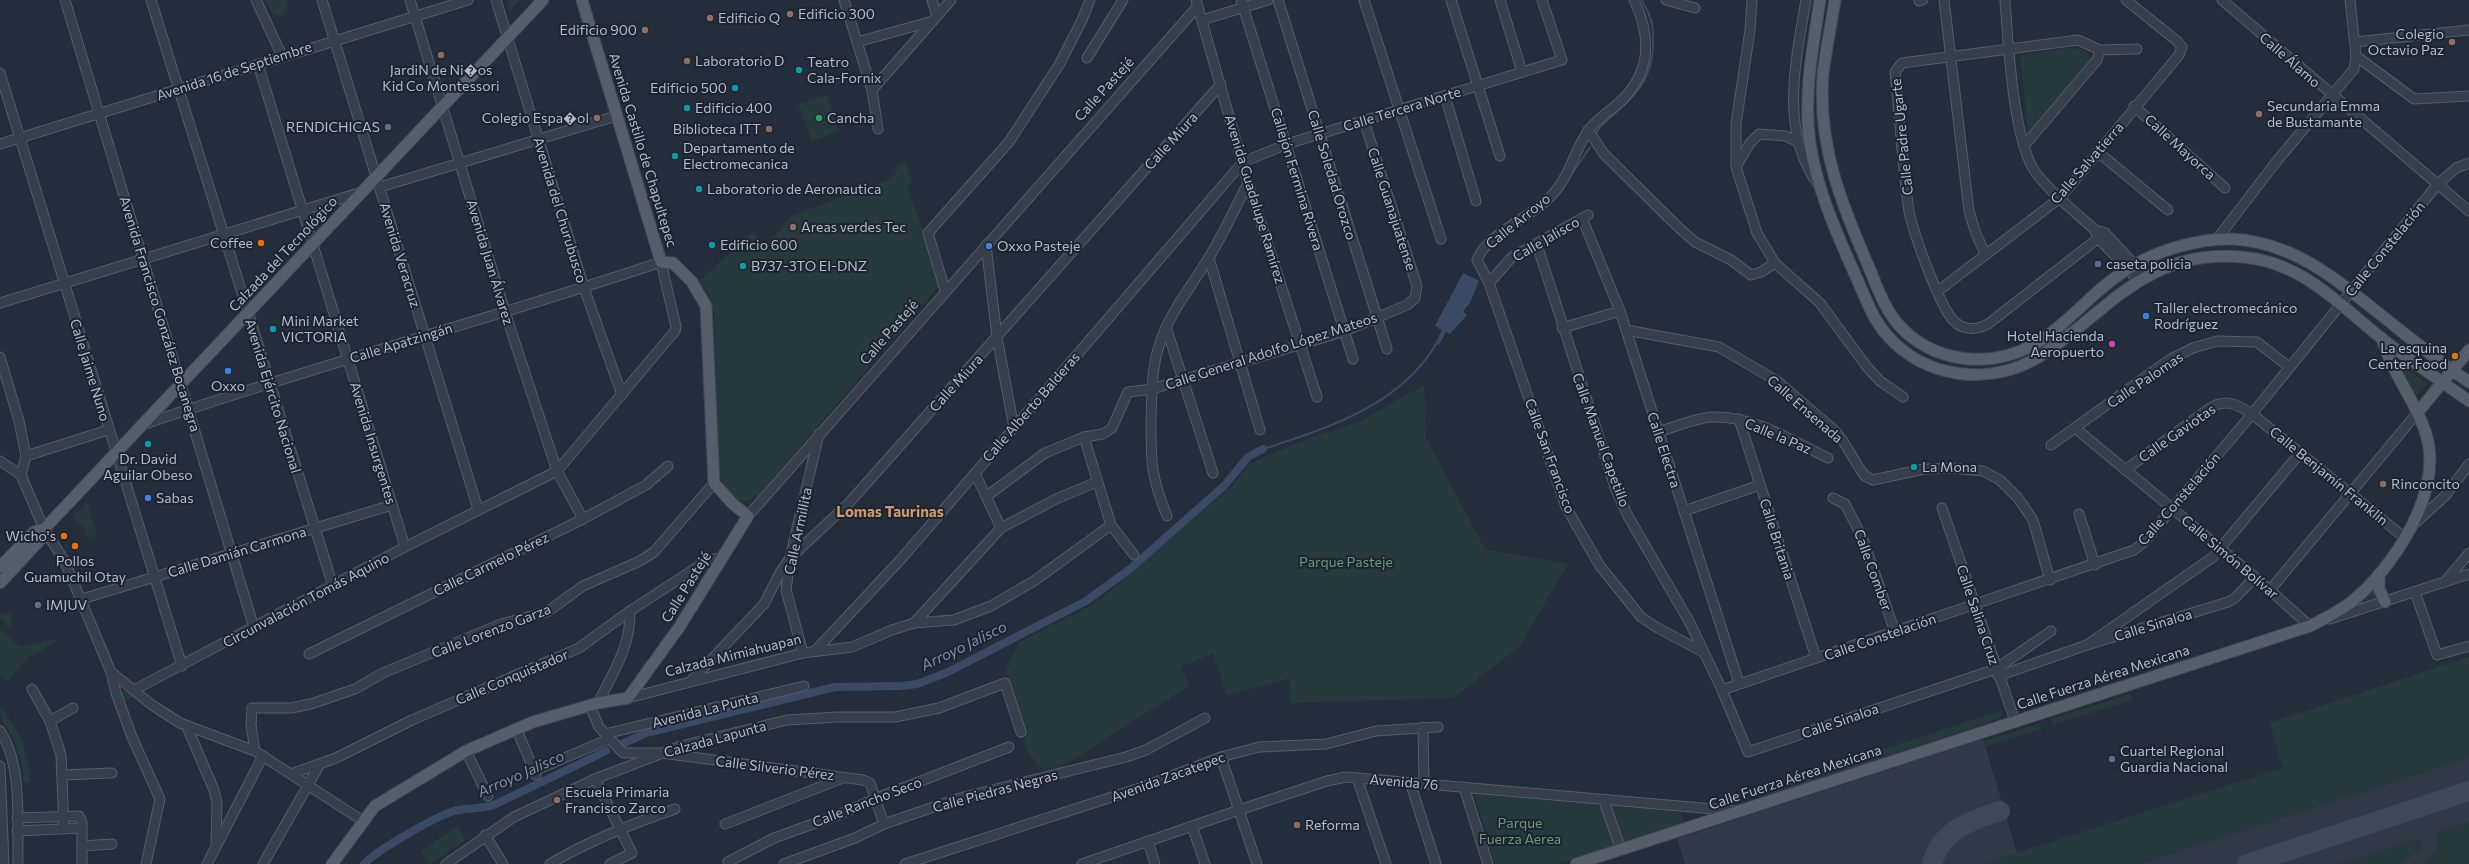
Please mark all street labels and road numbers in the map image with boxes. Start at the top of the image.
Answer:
street label: Calle Álamo [2256,29,2324,91]
street label: Avenida 16 de Septiembre [154,37,314,104]
street label: Avenida Castillo de Chapultepec [606,51,681,249]
street label: Calle Pastejé [1070,53,1137,124]
street label: Calle Padre Ugarte [1887,78,1916,196]
street label: Calle Tercera Norte [1341,83,1463,134]
street label: Callejón Fermina Rivera [1268,105,1327,252]
street label: Calle Miura [1140,108,1201,173]
street label: Calle Soledad Orozco [1305,108,1360,242]
street label: Calle Mayorca [2141,110,2219,183]
street label: Avenida Guadalupe Ramírez [1222,112,1289,285]
street label: Calle Salvatierra [2047,118,2127,207]
street label: Avenida del Churubusco [530,135,591,285]
street label: Calle Guanajuatense [1365,145,1420,273]
street label: Calle Arroyo [1482,189,1553,252]
street label: Calzada del Tecnológico [225,192,341,315]
street label: Avenida Francisco González Bocanegra [116,194,204,434]
street label: Avenida Juan Álvarez [463,197,518,327]
street label: Calle Constelación [2341,198,2428,300]
street label: Avenida Veracruz [376,200,425,310]
street label: Calle Jalisco [1509,213,1582,265]
street label: Calle Pastejé [856,296,921,368]
street label: Calle General Adolfo López Mateos [1163,308,1379,393]
street label: Calle Jaime Nuno [67,317,114,423]
street label: Avenida Ejército Nacional [242,317,305,475]
street label: Calle Apatzingán [347,319,454,366]
street label: Calle Alberto Balderas [978,348,1083,465]
street label: Calle Palomas [2103,348,2186,411]
street label: Calle Miura [925,350,986,415]
street label: Calle Manuel Capetillo [1569,370,1634,509]
street label: Calle Ensenada [1764,371,1847,446]
street label: Avenida Insurgentes [347,380,400,506]
street label: Calle San Francisco [1522,396,1579,516]
street label: Calle Gaviotas [2135,400,2218,465]
street label: Calle Electra [1644,410,1685,490]
street label: Calle la Paz [1742,414,1814,457]
street label: Calle Benjamín Franklin [2267,423,2392,529]
street label: Calle Constelación [2134,449,2223,548]
street label: Calle Armillita [780,486,815,576]
street label: Calle Britania [1756,496,1799,582]
street label: Calle Simón Bolívar [2178,511,2283,602]
street label: Calle Damián Carmona [166,522,308,581]
street label: Calle Comber [1851,527,1896,613]
street label: Calle Carmelo Pérez [430,528,551,599]
street label: Circunvalación Tomás Aquino [220,548,392,651]
street label: Calle Pastejé [657,548,714,625]
street label: Calle Salina Cruz [1953,563,2004,667]
street label: Calle Lorenzo Garza [429,600,553,661]
street label: Calle Sinaloa [2112,605,2194,644]
street label: Calle Constelación [1822,609,1938,664]
street label: Calzada Mimiahuapan [663,629,803,680]
street label: Calle Fuerza Aérea Mexicana [2014,641,2191,713]
street label: Calle Conquistador [453,645,571,708]
street label: Avenida La Punta [650,688,760,731]
street label: Calle Sinaloa [1799,699,1881,742]
street label: Calzada Lapunta [662,717,768,760]
street label: Calle Fuerza Aérea Mexicana [1706,741,1883,813]
street label: Avenida Zacatepec [1109,748,1227,805]
street label: Calle Silverio Pérez [715,752,836,783]
street label: Calle Piedras Negras [931,766,1059,815]
street label: Avenida 76 [1369,770,1439,793]
street label: Calle Rancho Seco [810,773,924,830]

